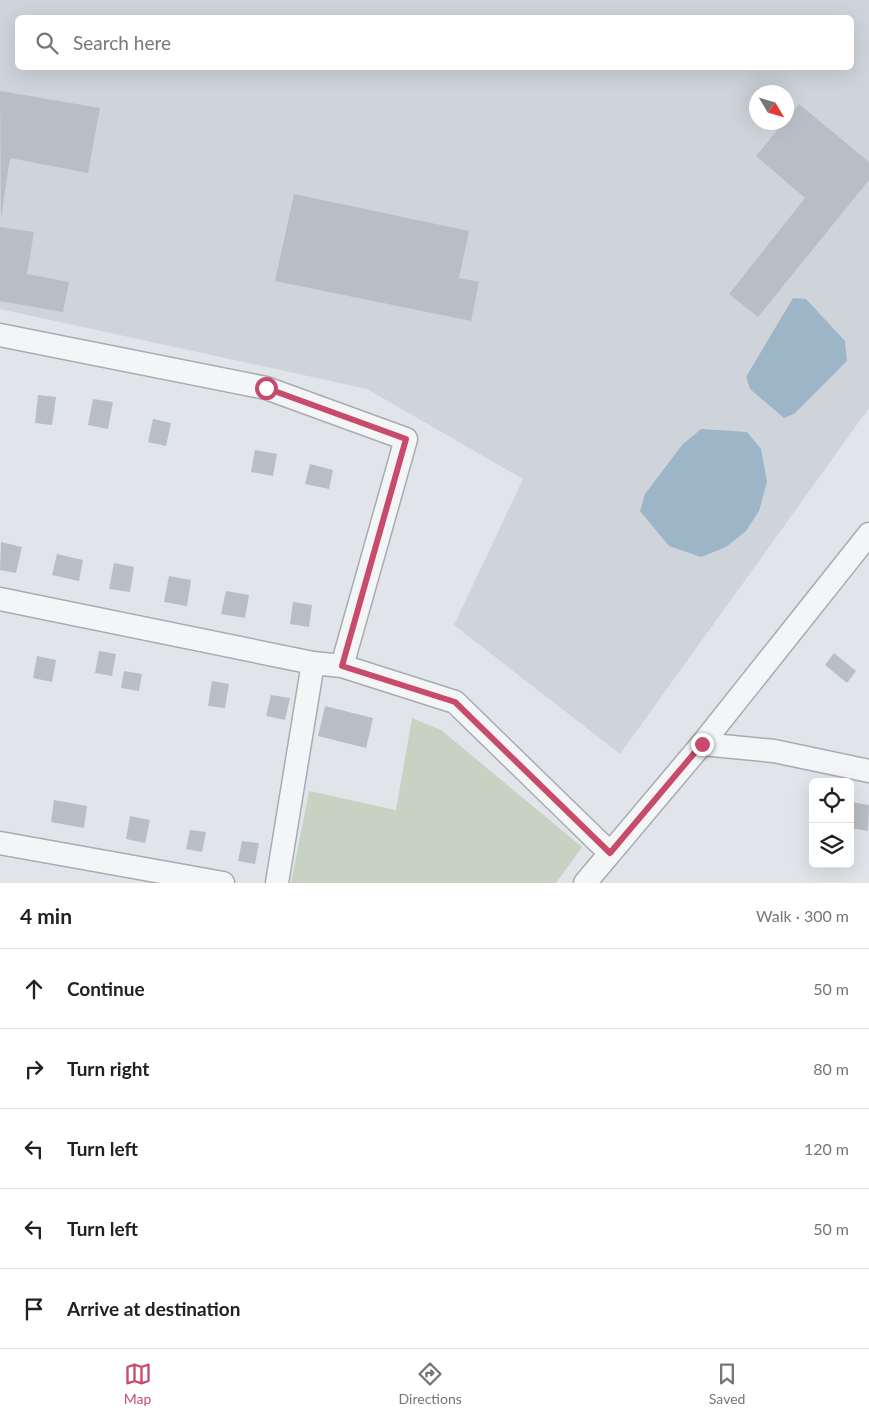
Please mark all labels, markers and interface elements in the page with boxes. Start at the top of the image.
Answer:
search box [15,15,854,70]
icon: search [33,29,61,57]
text: Search here [73,31,171,54]
north arrow [749,85,794,130]
route start [255,377,278,400]
route end [691,733,714,756]
map controls [809,778,854,868]
button: locate [809,778,854,823]
button: layers [809,823,854,868]
text: 4 min [20,903,72,928]
text: Walk · 300 m [756,906,849,925]
icon: ahead [20,975,48,1003]
text: Continue [67,977,145,1000]
text: 50 m [813,979,849,998]
icon: right [20,1055,48,1083]
text: Turn right [67,1057,149,1080]
text: 80 m [813,1059,849,1078]
icon: left [20,1135,48,1163]
text: Turn left [67,1137,138,1160]
text: 120 m [804,1139,849,1158]
icon: left [20,1215,48,1243]
text: Turn left [67,1217,138,1240]
text: 50 m [813,1219,849,1238]
icon: arrive [20,1295,48,1323]
text: Arrive at destination [67,1297,240,1320]
tab: Map [124,1360,152,1407]
tab: Directions [399,1360,462,1407]
tab: Saved [709,1360,745,1407]

